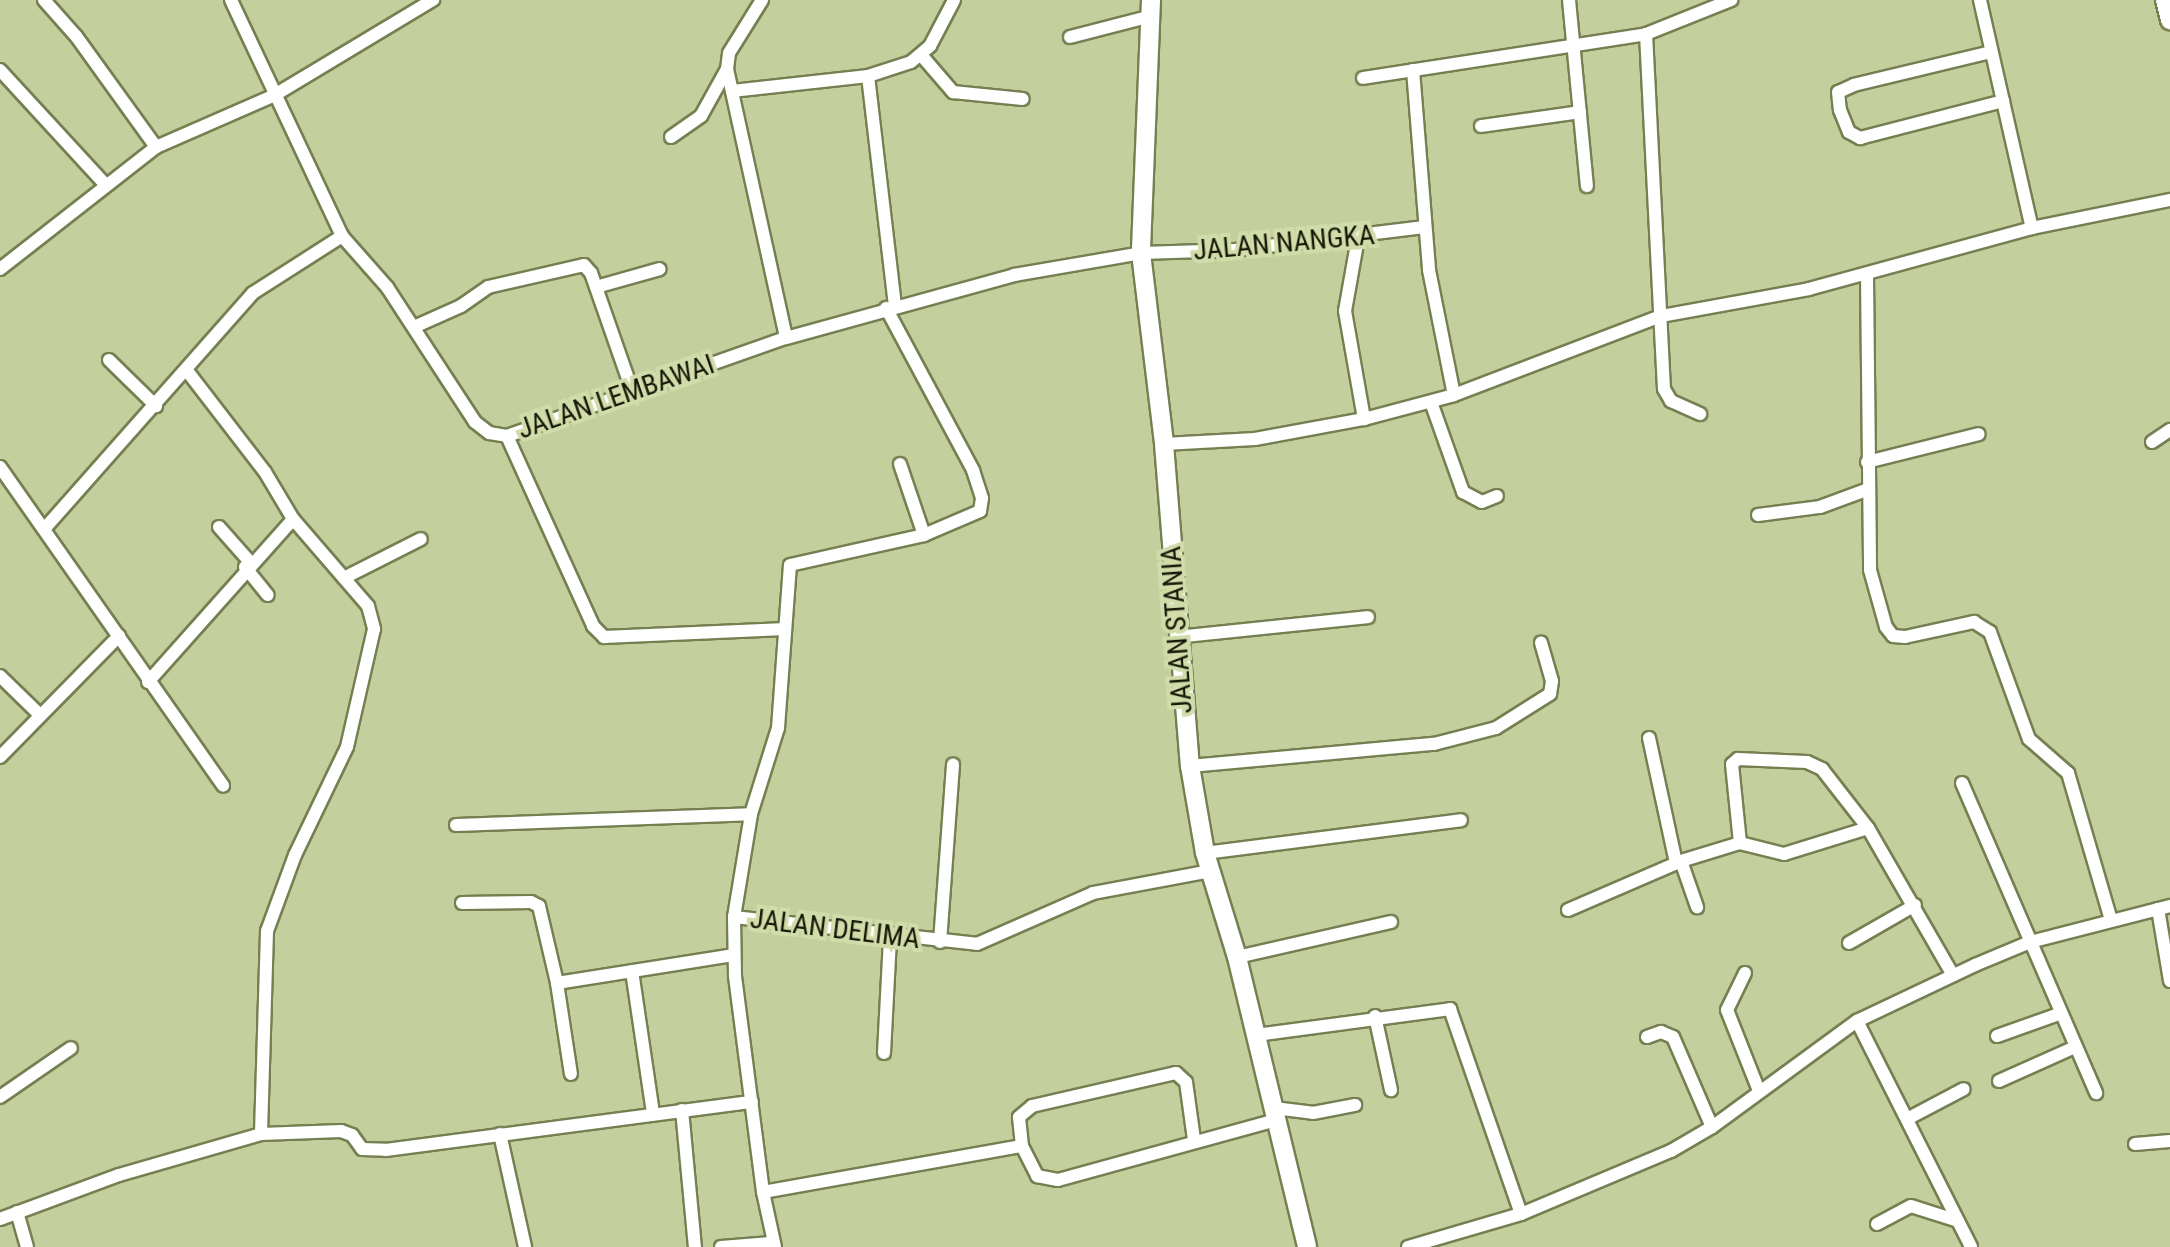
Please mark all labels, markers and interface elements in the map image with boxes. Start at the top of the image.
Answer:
street label: JALAN NANGKA [1192,218,1376,268]
street label: JALAN LEMBAWAI [513,348,719,446]
street label: JALAN STANIA [1154,545,1200,715]
street label: JALAN DELIMA [748,902,922,956]

